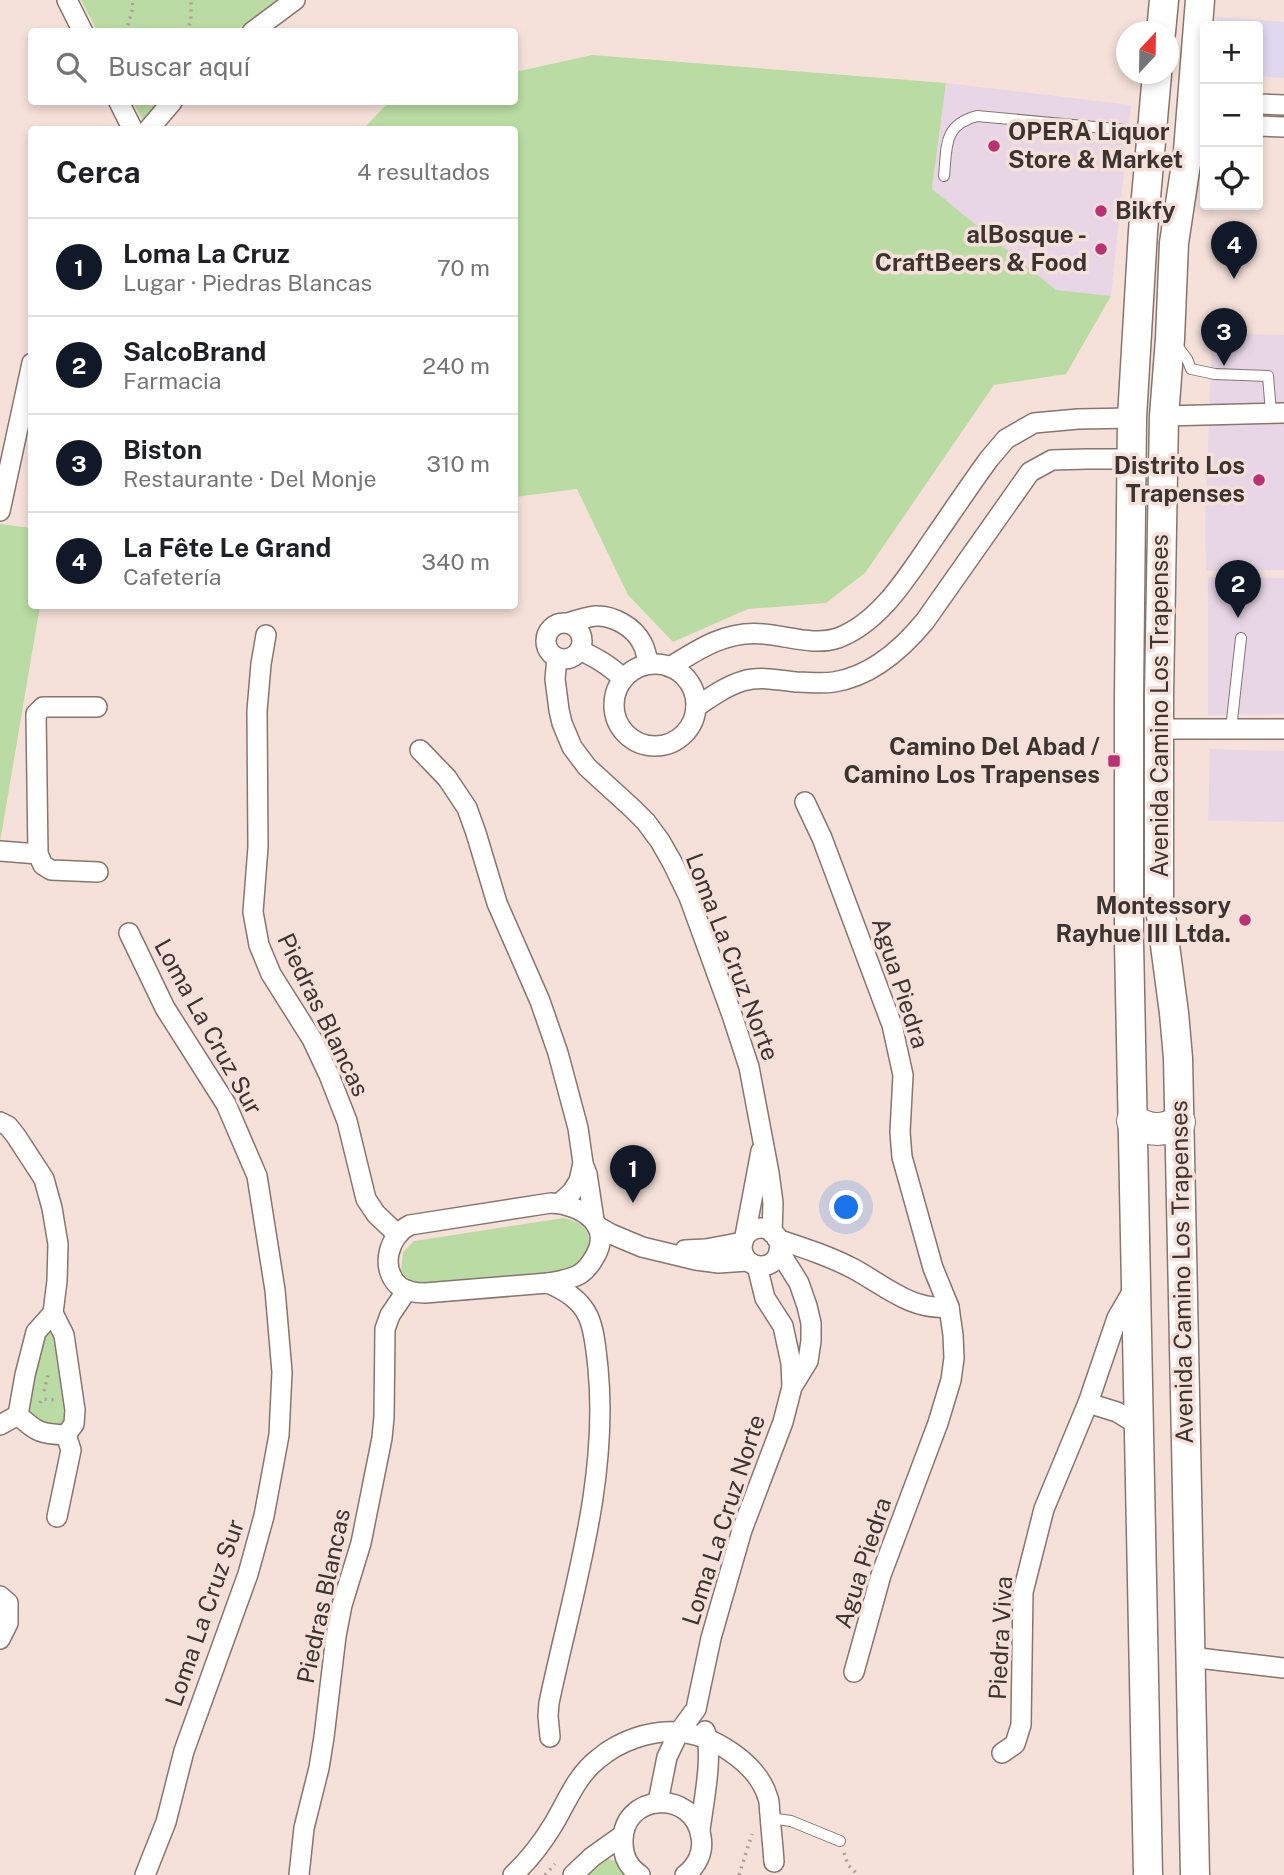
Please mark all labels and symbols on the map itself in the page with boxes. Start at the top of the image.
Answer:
north arrow [1116,21,1179,84]
place label: OPERA Liquor Store & Market [1008,117,1183,173]
marker: OPERA Liquor Store & Market [986,138,1002,154]
place label: Bikfy [1115,196,1176,224]
marker: Bikfy [1093,203,1109,219]
place label: alBosque - CraftBeers & Food [875,220,1087,276]
pin: 4 [1211,221,1257,279]
marker: alBosque - CraftBeers & Food [1093,241,1109,257]
pin: 3 [1201,308,1247,366]
place label: Distrito Los Trapenses [1114,451,1245,507]
marker: Distrito Los Trapenses [1251,472,1267,488]
street label: Avenida Camino Los Trapenses [1145,534,1173,878]
pin: 2 [1215,560,1261,618]
place label: Camino Del Abad / Camino Los Trapenses [844,732,1100,788]
marker: Camino Del Abad / Camino Los Trapenses [1106,753,1122,769]
street label: Loma La Cruz Norte [680,849,785,1064]
place label: Montessory Rayhue III Ltda. [1056,891,1231,947]
marker: Montessory Rayhue III Ltda. [1237,912,1253,928]
street label: Agua Piedra [867,914,935,1052]
street label: Piedras Blancas [272,929,375,1101]
street label: Loma La Cruz Sur [149,934,269,1119]
street label: Avenida Camino Los Trapenses [1164,1100,1198,1444]
pin: 1 [610,1145,656,1203]
your location [829,1190,863,1224]
street label: Loma La Cruz Norte [676,1411,770,1628]
street label: Agua Piedra [828,1494,896,1632]
street label: Piedras Blancas [291,1506,355,1686]
street label: Loma La Cruz Sur [159,1515,249,1710]
street label: Piedra Viva [983,1575,1017,1701]

